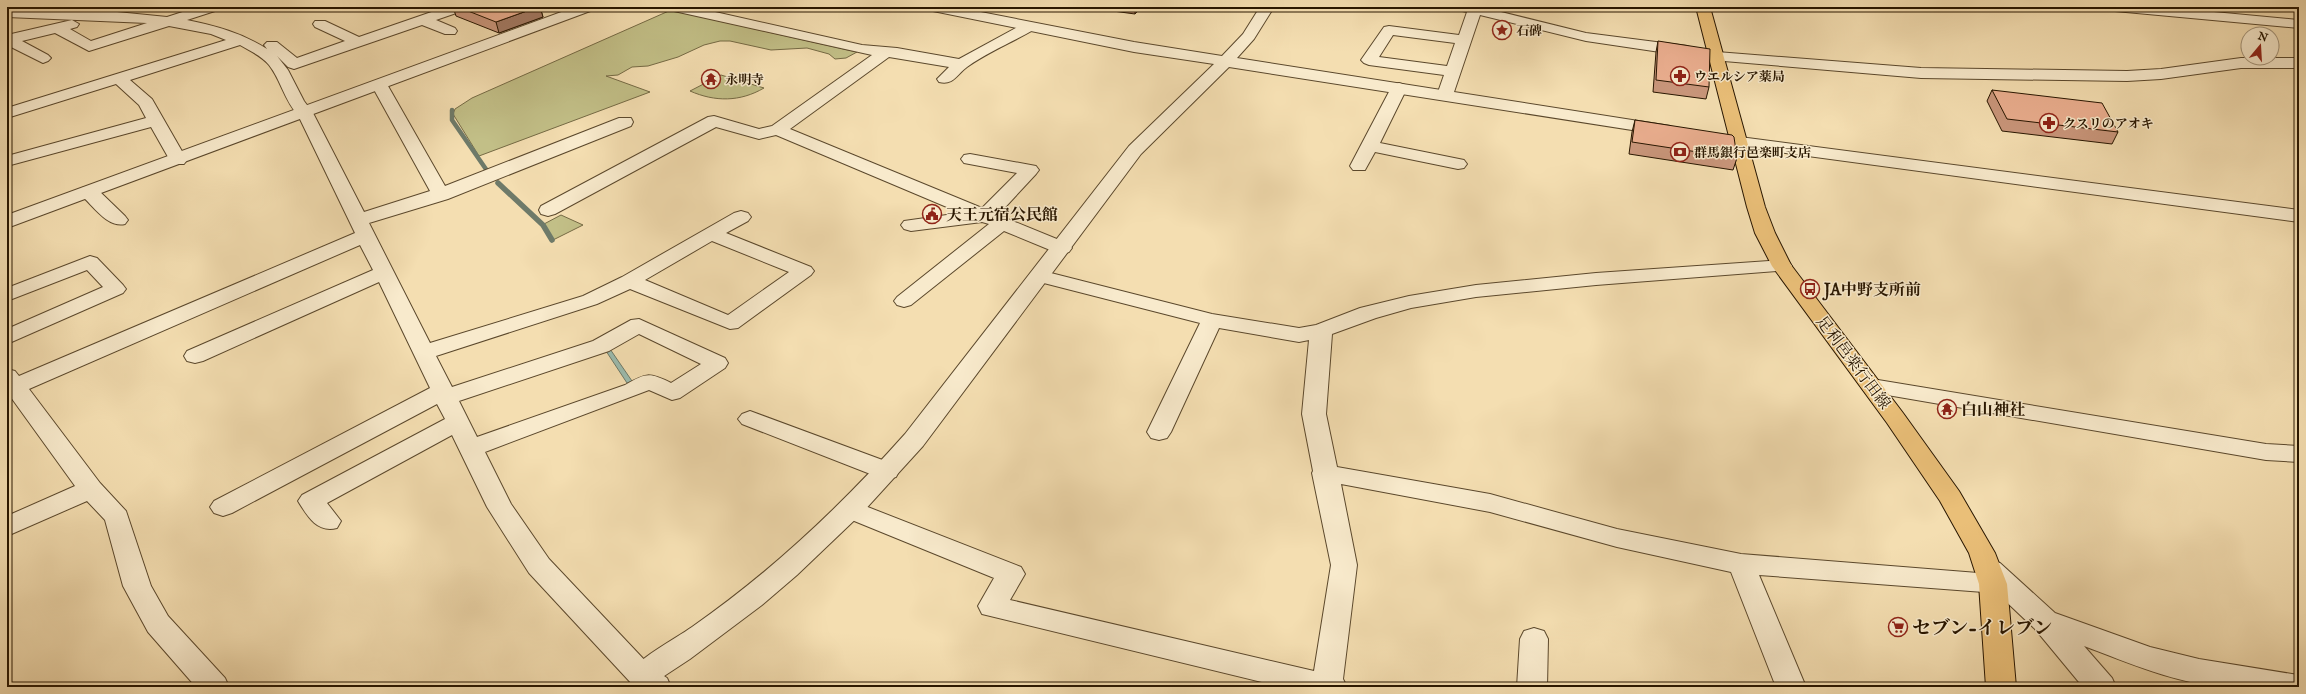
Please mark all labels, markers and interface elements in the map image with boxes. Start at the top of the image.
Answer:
place icon: 石碑 [1491,19,1513,41]
place label: 石碑 [1516,23,1542,40]
north arrow [2240,26,2280,66]
text: N [2255,29,2270,46]
pharmacy icon: ウエルシア薬局 [1669,65,1691,87]
temple icon: 永明寺 [700,68,722,90]
place label: ウエルシア薬局 [1694,69,1785,86]
place label: 永明寺 [725,72,764,89]
pharmacy icon: クスリのアオキ [2038,112,2060,134]
place label: クスリのアオキ [2063,116,2154,133]
bank icon: 群馬銀行邑楽町支店 [1669,141,1691,163]
place label: 群馬銀行邑楽町支店 [1694,145,1811,162]
public building icon: 天王元宿公民館 [921,203,943,225]
place label: 天王元宿公民館 [946,206,1058,226]
bus stop icon: JA中野支所前 [1799,278,1821,300]
place label: JA中野支所前 [1822,281,1921,301]
street label: 足利邑楽行田線 [1811,312,1894,414]
temple icon: 白山神社 [1936,398,1958,420]
place label: 白山神社 [1961,401,2025,421]
supermarket icon: セブン-イレブン [1887,616,1909,638]
place label: セブン-イレブン [1912,617,2052,641]

